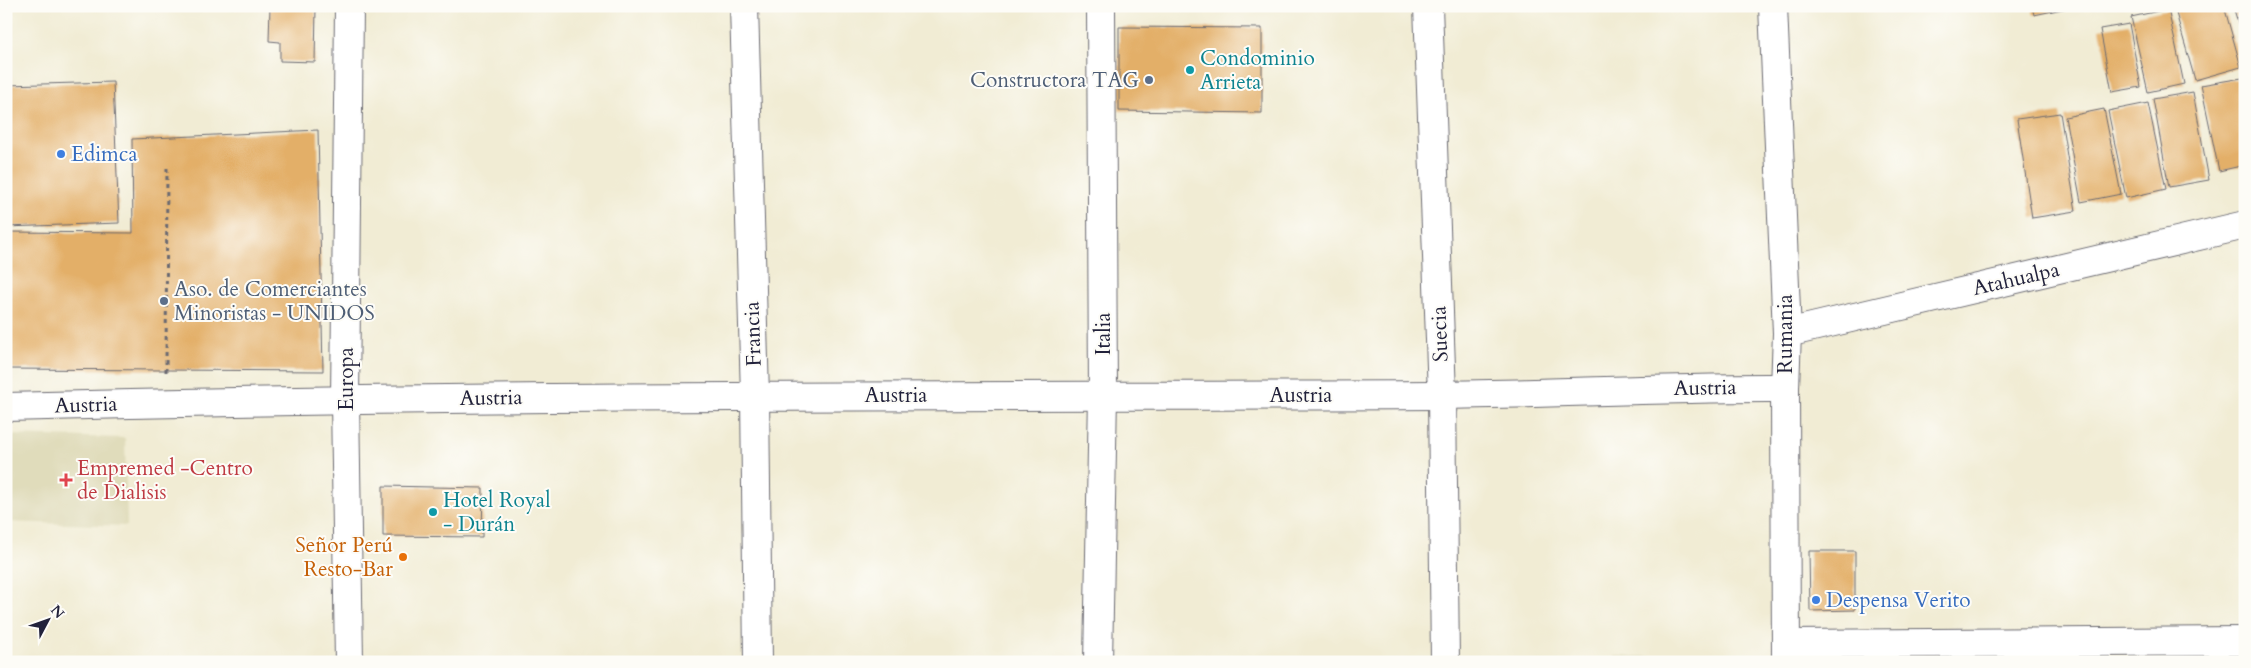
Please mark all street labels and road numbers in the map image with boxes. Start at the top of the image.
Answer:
street label: Atahualpa [1970,255,2062,303]
street label: Rumania [1771,294,1800,374]
street label: Francia [737,301,769,367]
street label: Suecia [1425,305,1455,363]
street label: Italia [1089,312,1118,356]
street label: Europa [332,347,361,411]
street label: Austria [1673,373,1737,403]
street label: Austria [865,381,927,410]
street label: Austria [1270,381,1332,410]
street label: Austria [459,383,523,413]
street label: Austria [54,389,118,421]

